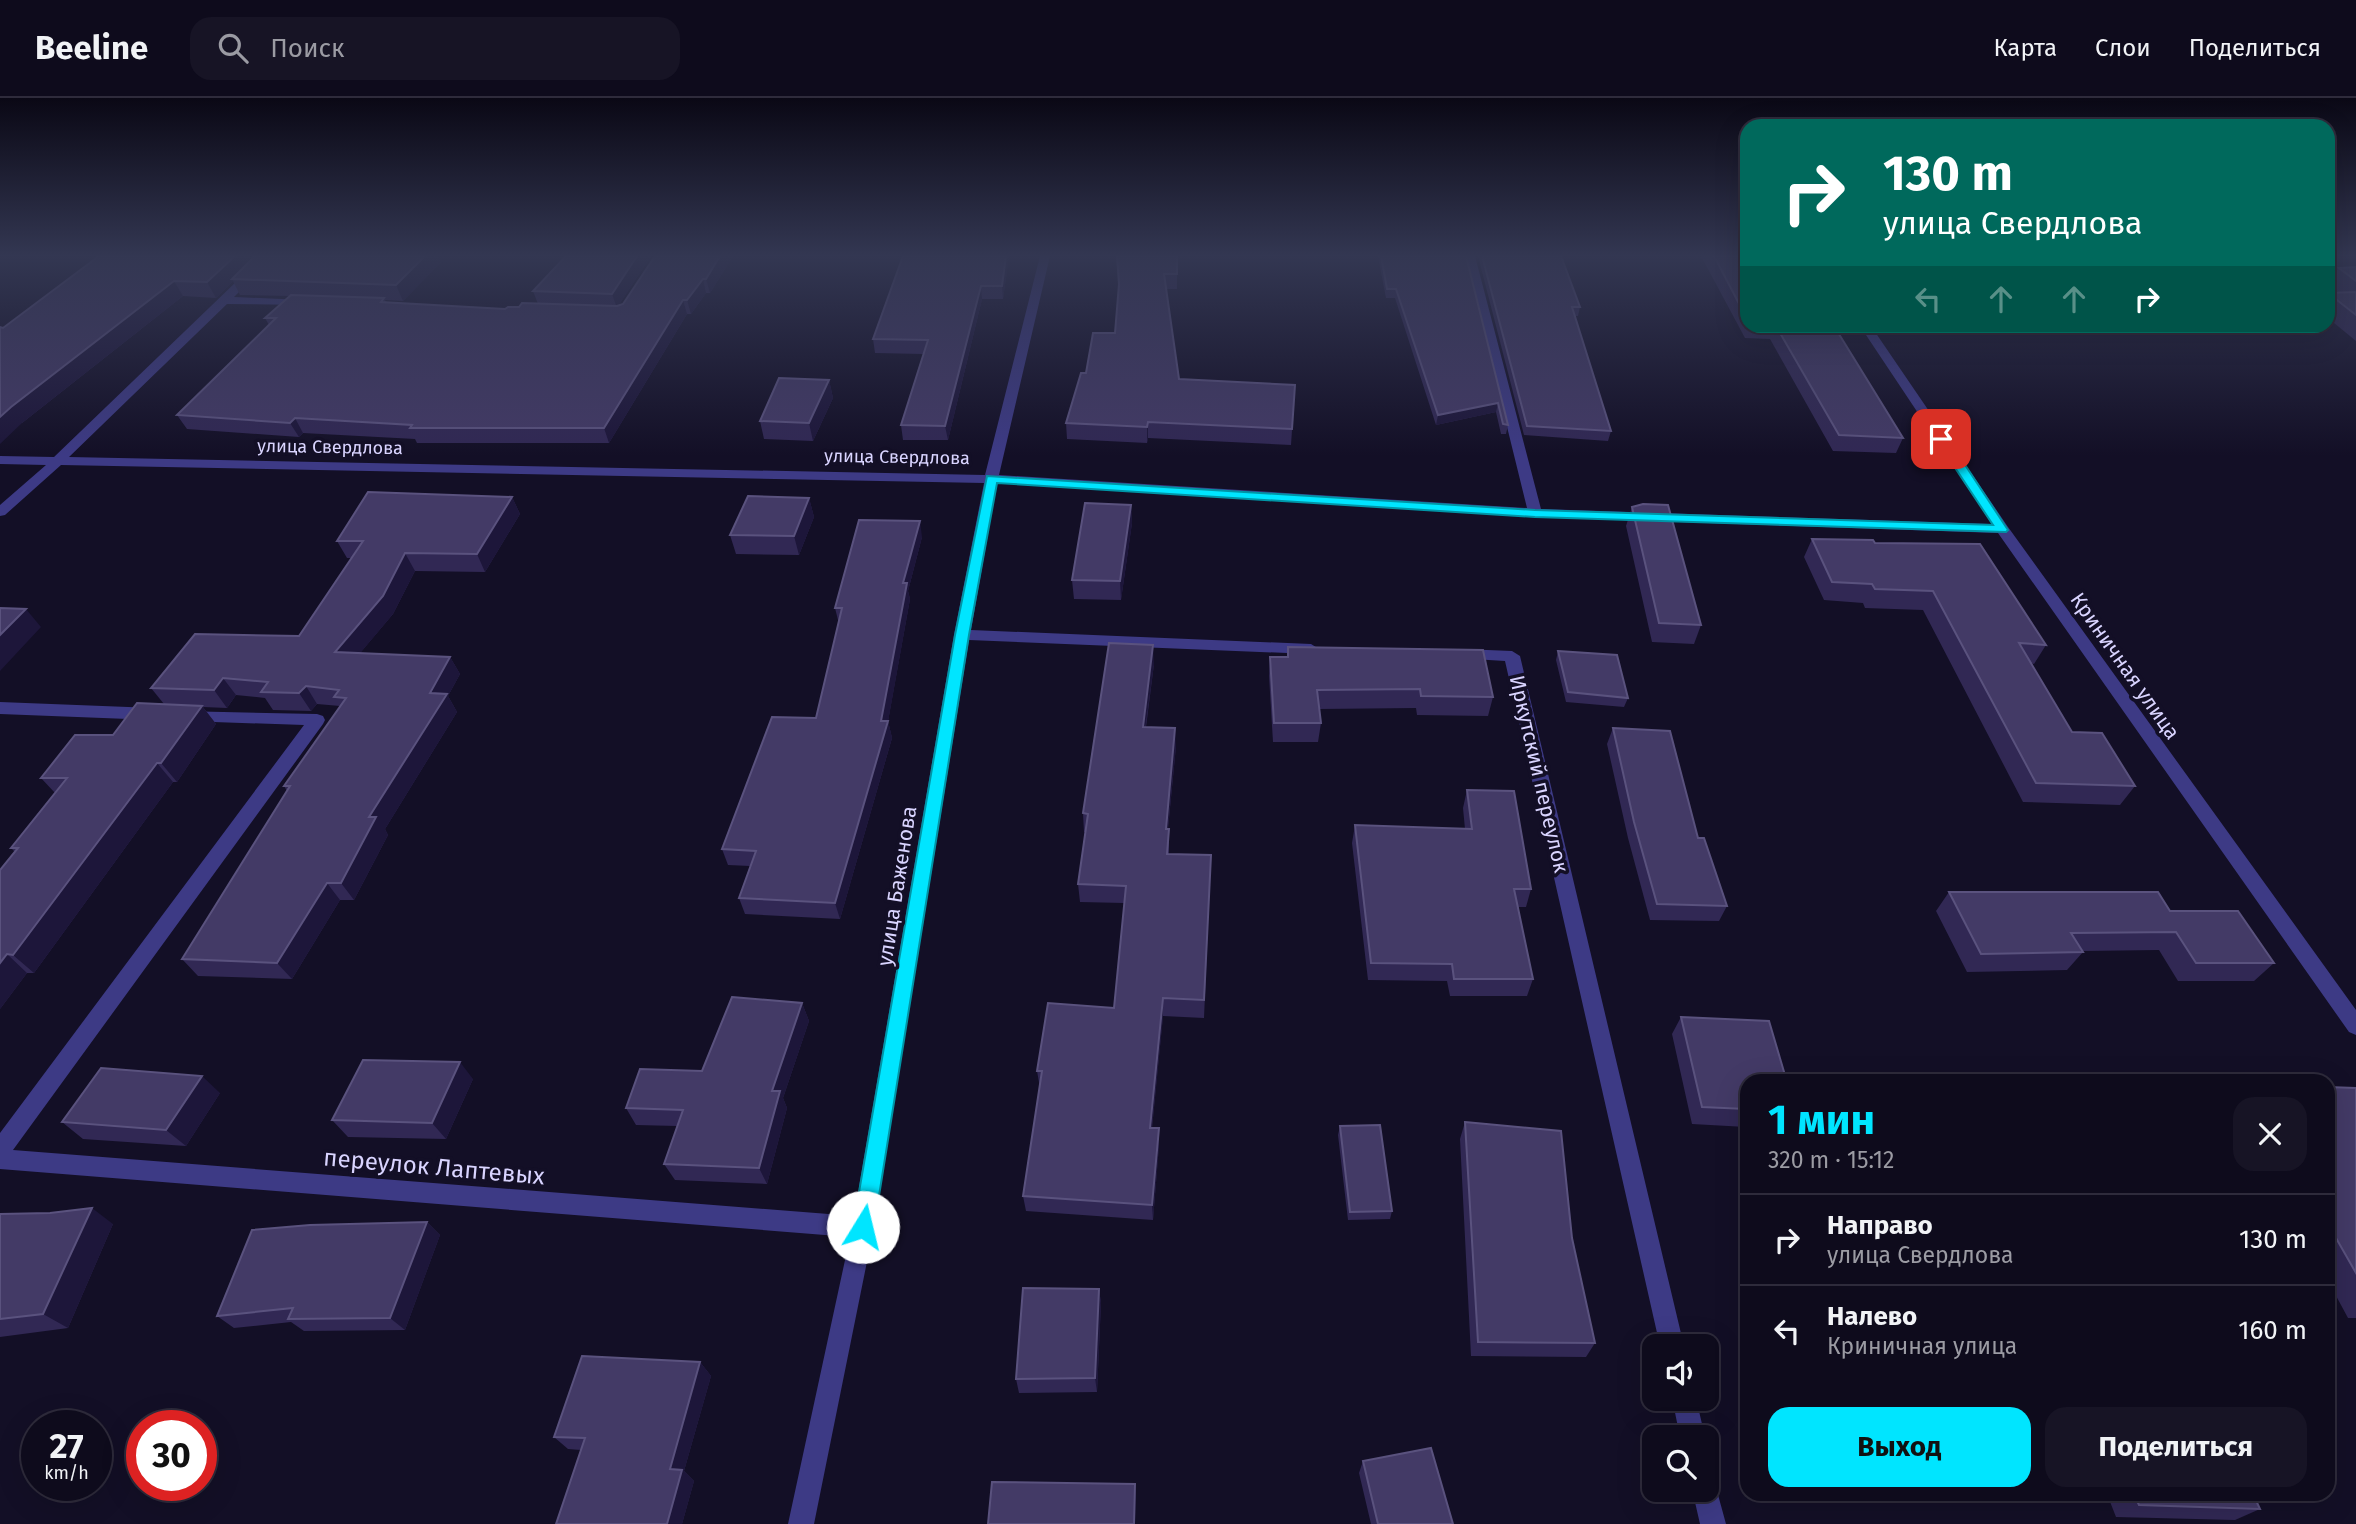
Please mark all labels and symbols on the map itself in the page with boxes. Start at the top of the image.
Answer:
pin [1911,409,1971,469]
street label: улица Свердлова [257,435,403,459]
street label: улица Свердлова [824,445,970,469]
street label: Криничная улица [2065,587,2185,745]
street label: Иркутский переулок [1504,673,1574,875]
street label: улица Баженова [872,804,922,968]
street label: переулок Лаптевых [322,1143,546,1191]
position arrow [826,1190,900,1264]
speed limit sign: 30 [126,1410,217,1501]

